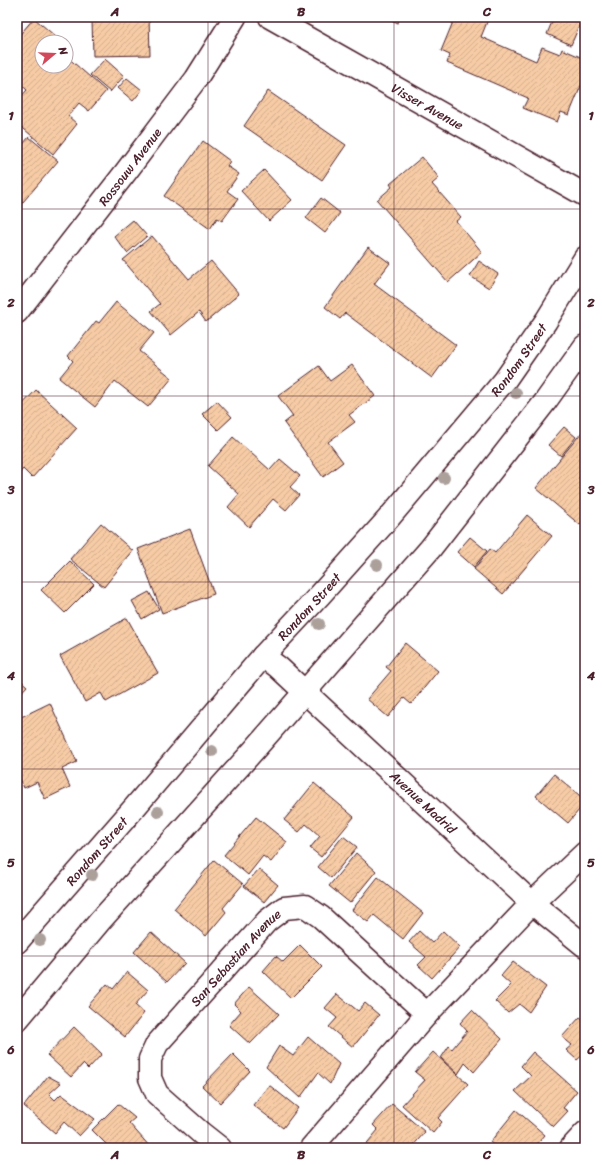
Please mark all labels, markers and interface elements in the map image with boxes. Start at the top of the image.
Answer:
text: A [110,0,119,23]
text: B [297,0,306,23]
text: C [482,0,492,23]
north arrow [34,34,74,74]
text: N [52,43,73,58]
street label: Visser Avenue [387,76,468,136]
text: 1 [8,104,14,127]
text: 1 [588,104,594,127]
street label: Rossouw Avenue [92,122,167,211]
text: 2 [6,291,15,314]
text: 2 [586,291,595,314]
street label: Rondom Street [484,317,553,401]
text: 3 [6,478,15,501]
text: 3 [586,478,595,501]
street label: Rondom Street [272,567,347,646]
text: 4 [6,664,16,687]
text: 4 [586,664,596,687]
street label: Avenue Madrid [384,764,463,840]
street label: Rondom Street [60,810,134,891]
text: 5 [7,851,15,874]
text: 5 [587,851,595,874]
street label: San Sebastian Avenue [184,902,286,1012]
text: 6 [6,1038,15,1061]
text: 6 [586,1038,595,1061]
text: A [110,1143,119,1165]
text: B [297,1143,306,1165]
text: C [482,1143,492,1165]

